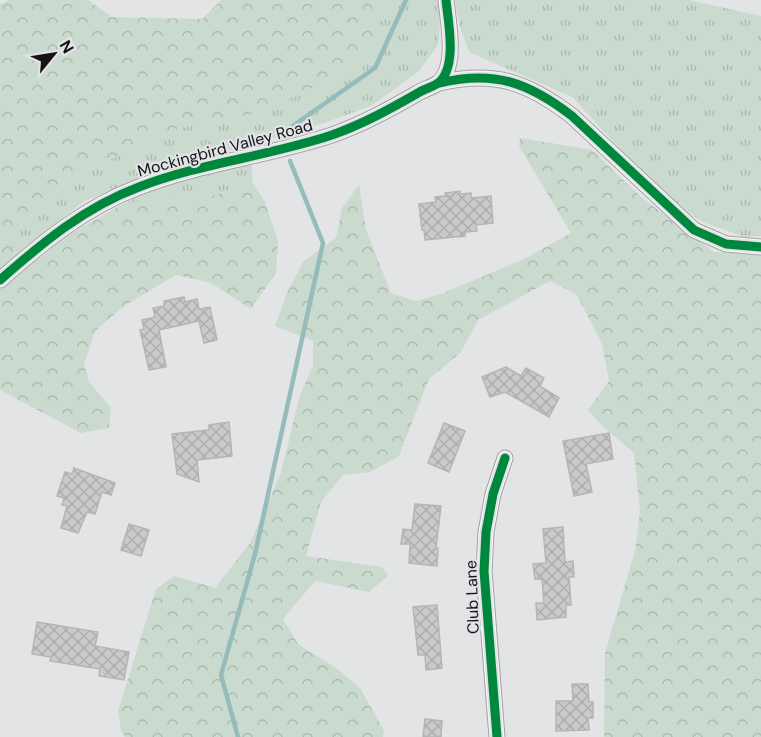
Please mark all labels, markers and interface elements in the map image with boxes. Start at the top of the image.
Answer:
north arrow [24,24,84,84]
text: N [55,36,79,57]
street label: Mockingbird Valley Road [135,114,315,182]
street label: Club Lane [460,560,484,634]

